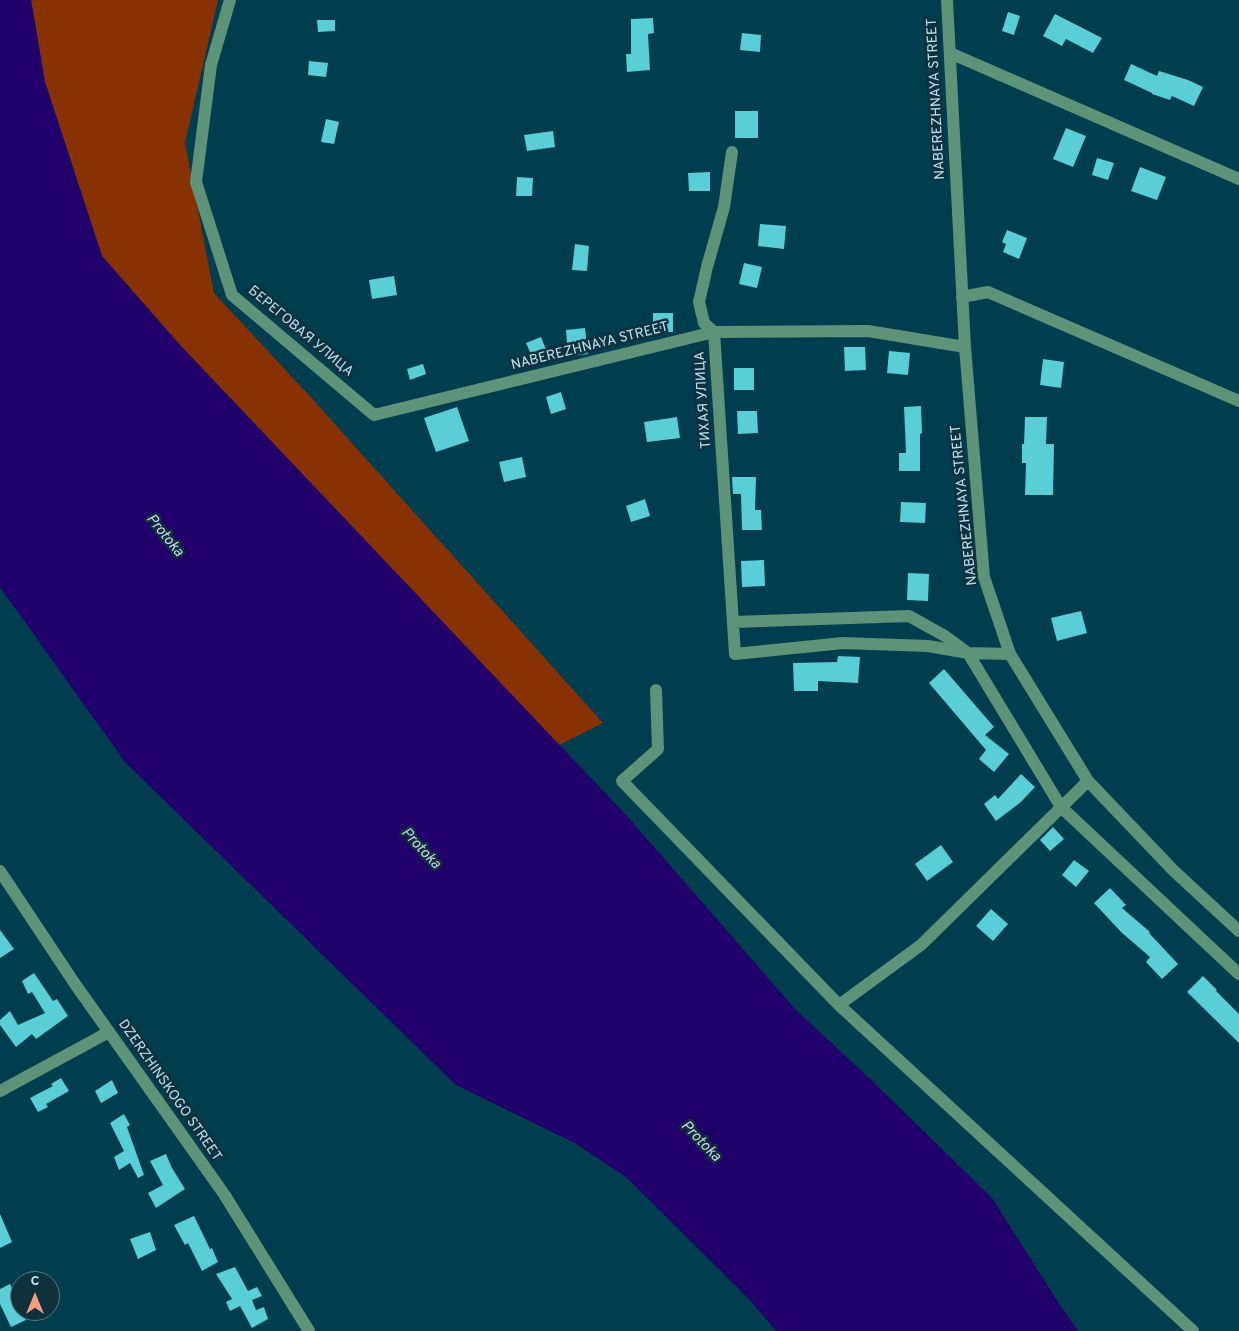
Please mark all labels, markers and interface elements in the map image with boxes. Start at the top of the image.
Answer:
street label: NABEREZHNAYA STREET [924,18,950,180]
street label: БЕРЕГОВАЯ УЛИЦА [244,283,356,381]
street label: NABEREZHNAYA STREET [510,319,670,375]
street label: ТИХАЯ УЛИЦА [692,351,716,449]
street label: NABEREZHNAYA STREET [948,424,982,586]
water label: Protoka [141,511,187,561]
water label: Protoka [396,825,444,873]
street label: DZERZHINSKOGO STREET [114,1017,224,1165]
water label: Protoka [676,1118,724,1166]
north arrow [10,1271,60,1321]
text: С [31,1273,39,1290]

